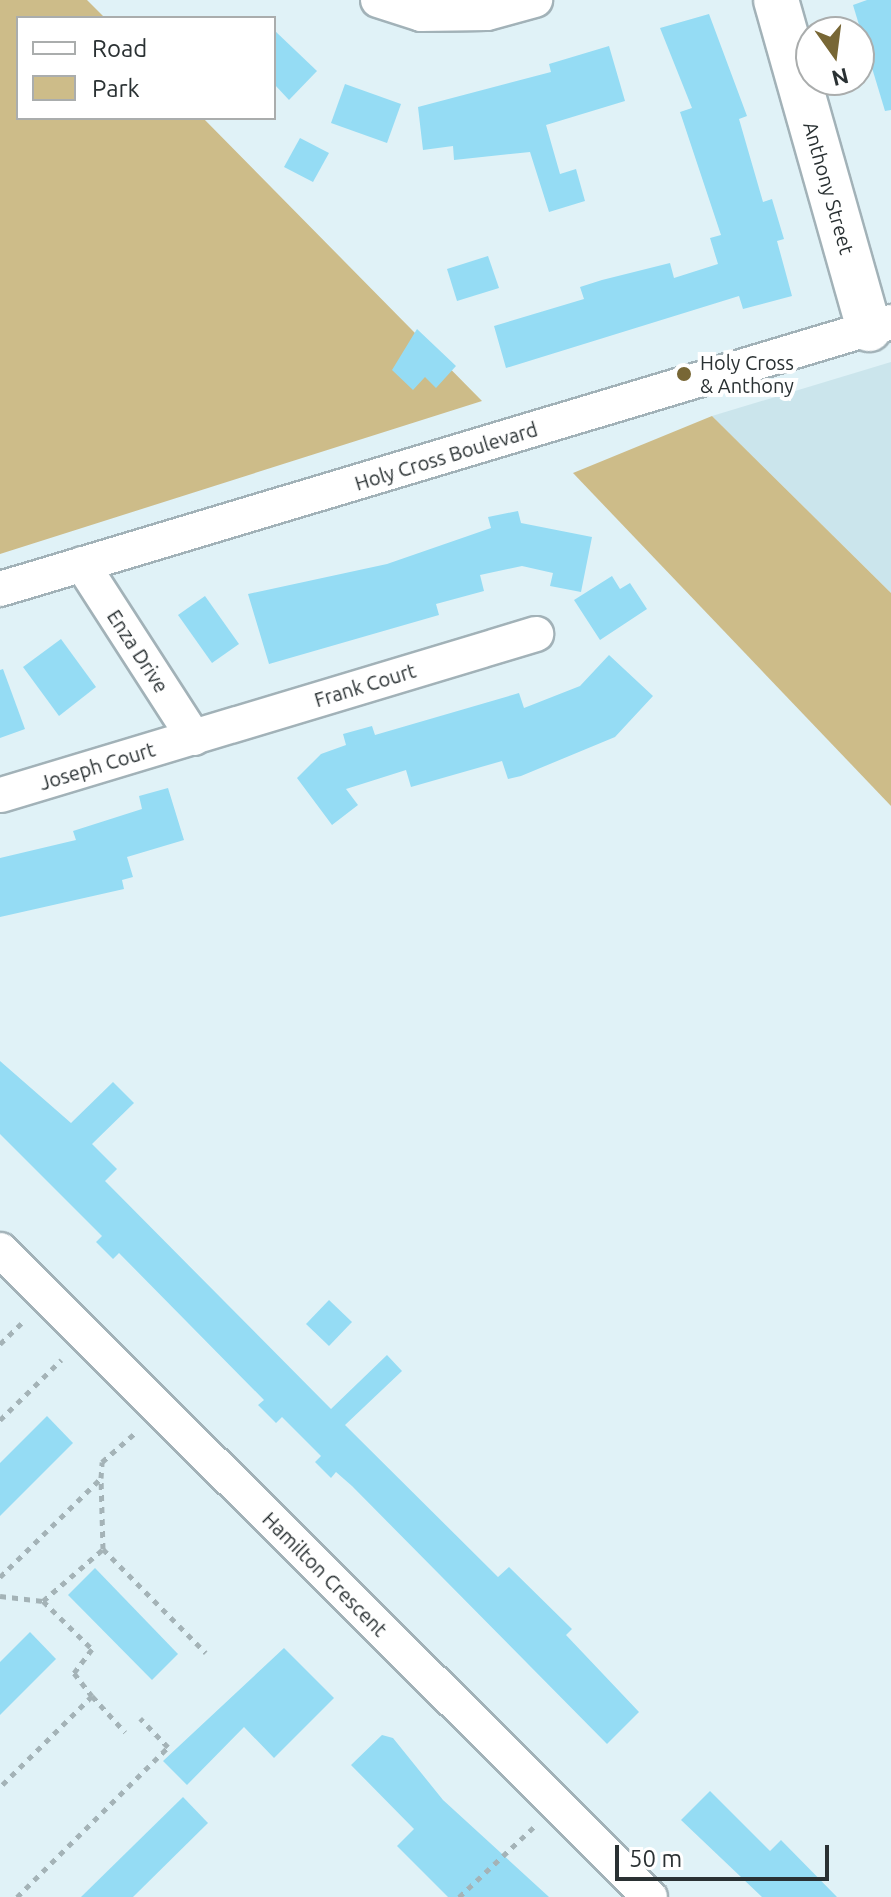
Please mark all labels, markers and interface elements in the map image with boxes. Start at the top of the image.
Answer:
legend [16,16,276,120]
north arrow [795,16,875,96]
text: Road [92,35,147,62]
text: N [829,64,851,92]
text: Park [92,75,140,102]
street label: Anthony Street [799,119,859,257]
place label: Holy Cross & Anthony [700,350,794,397]
marker: Holy Cross & Anthony [675,365,693,383]
street label: Holy Cross Boulevard [352,417,540,495]
street label: Enza Drive [102,605,174,697]
street label: Frank Court [311,658,419,712]
street label: Joseph Court [36,737,158,795]
street label: Hamilton Crescent [258,1507,392,1641]
scale bar [619,1829,833,1879]
text: 50 m [629,1845,682,1872]

